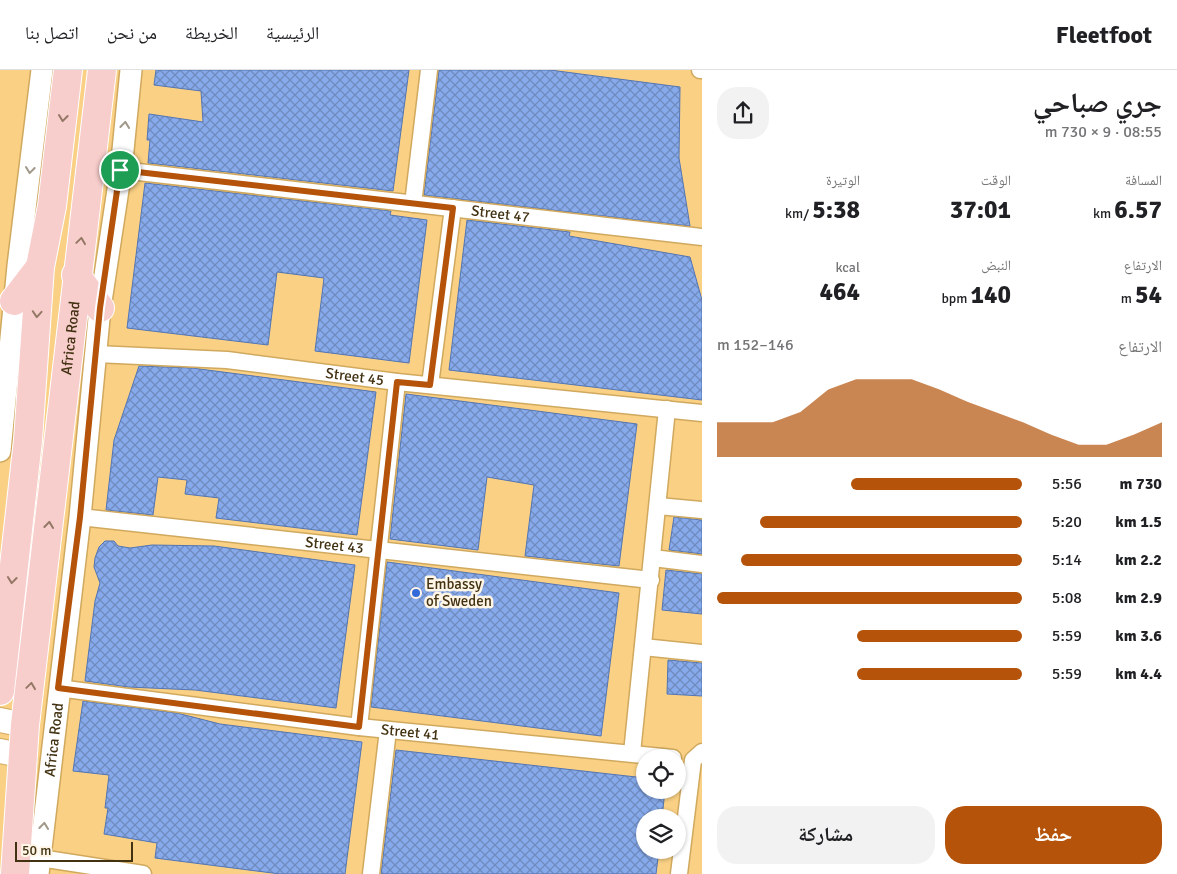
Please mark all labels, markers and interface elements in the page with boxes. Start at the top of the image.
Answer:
text: Fleetfoot [1056,20,1152,50]
text: اتصل بنا [25,22,79,44]
text: من نحن [107,22,157,44]
text: الخريطة [185,22,238,44]
text: الرئيسية [266,22,319,44]
text: جري صباحي [1033,86,1162,120]
button: share [717,87,769,139]
one-way arrow [58,115,69,123]
one-way arrow [119,121,130,129]
text: 08:55 · 9 × 730 m [1045,122,1162,142]
pin [99,149,141,191]
icon: arrive [106,156,134,184]
one-way arrow [25,167,36,175]
text: الوتيرة [826,172,860,189]
text: الوقت [981,172,1011,189]
text: المسافة [1125,172,1162,189]
text: 5:38 [812,194,860,225]
text: 37:01 [950,194,1011,225]
text: 6.57 [1114,194,1162,225]
street label: Street 47 [470,201,531,226]
text: /km [785,205,812,222]
text: km [1093,205,1114,222]
one-way arrow [75,237,86,245]
text: النبض [981,257,1011,274]
text: الارتفاع [1124,257,1162,274]
text: kcal [835,259,860,276]
text: 464 [819,276,860,307]
text: 140 [970,279,1011,310]
text: 54 [1135,279,1162,310]
text: bpm [941,290,970,307]
text: m [1121,290,1135,307]
street label: Africa Road [57,300,84,376]
one-way arrow [31,310,42,318]
text: 146–152 m [717,335,794,355]
text: الارتفاع [1118,337,1162,357]
street label: Street 45 [325,364,385,389]
text: 5:56 [1052,474,1082,494]
text: 730 m [1120,474,1162,494]
text: 5:20 [1052,512,1082,532]
text: 1.5 km [1115,512,1162,532]
one-way arrow [43,520,54,528]
street label: Street 43 [304,533,365,557]
text: 5:14 [1052,550,1082,570]
text: 2.2 km [1115,550,1162,570]
place label: Embassy of Sweden [426,575,492,610]
one-way arrow [7,577,18,585]
marker: Embassy of Sweden [410,587,422,599]
text: 5:08 [1052,588,1082,608]
text: 2.9 km [1115,588,1162,608]
text: 5:59 [1052,626,1082,646]
text: 3.6 km [1115,626,1162,646]
text: 5:59 [1052,664,1082,684]
text: 4.4 km [1115,664,1162,684]
one-way arrow [25,682,35,690]
street label: Africa Road [40,702,67,778]
street label: Street 41 [380,720,440,744]
map controls [636,749,686,859]
button: locate [636,749,686,799]
button: مشاركة [717,806,935,864]
button: حفظ [945,806,1162,864]
button: layers [636,809,686,859]
one-way arrow [38,821,49,829]
scale bar [15,839,132,862]
text: 50 m [22,842,51,859]

